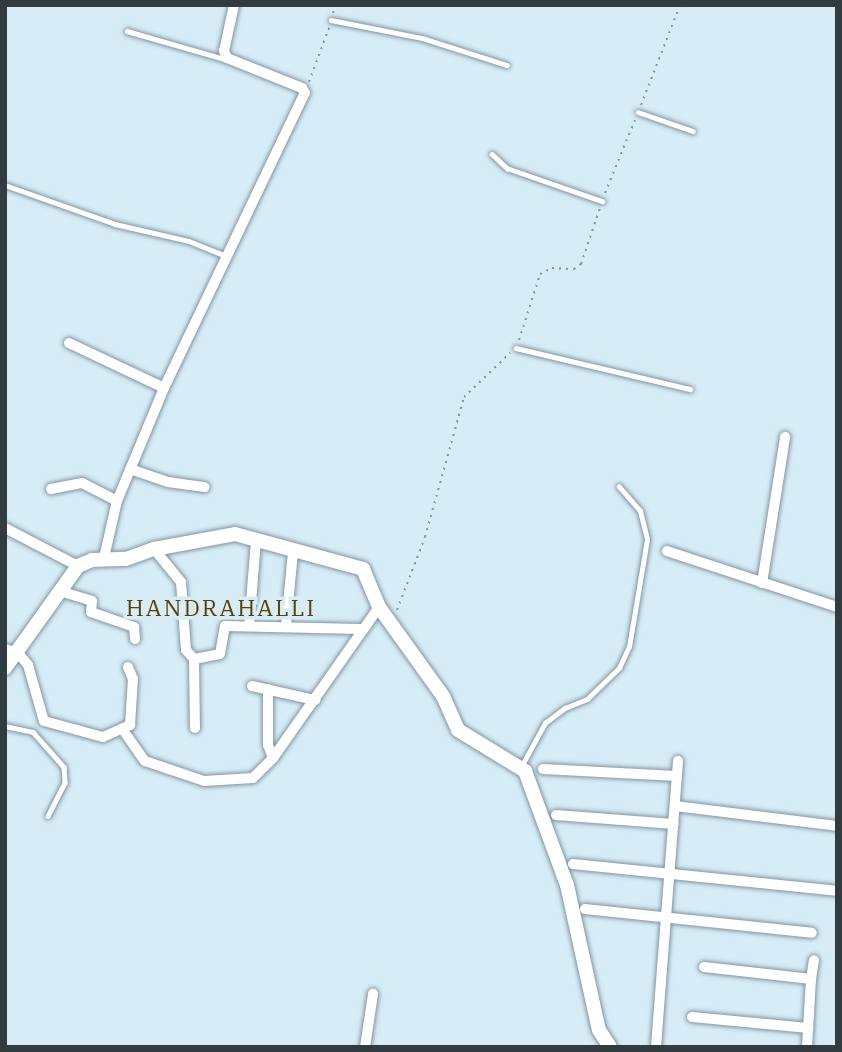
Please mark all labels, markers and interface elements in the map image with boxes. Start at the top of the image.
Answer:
district label: HANDRAHALLI [127,593,315,621]

